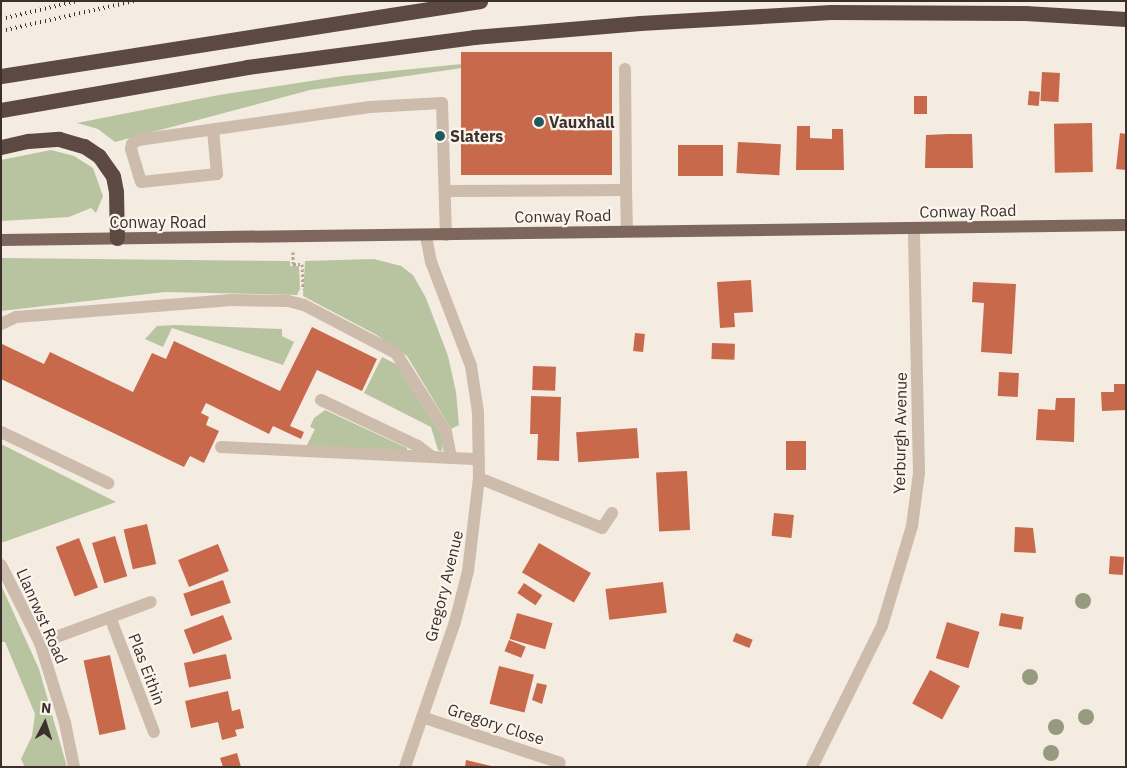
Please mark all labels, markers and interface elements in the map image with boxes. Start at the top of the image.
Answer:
place label: Vauxhall [549,112,615,132]
marker: Vauxhall [533,116,545,128]
place label: Slaters [450,126,503,146]
marker: Slaters [434,130,446,142]
street label: Conway Road [919,201,1017,221]
street label: Conway Road [514,206,612,226]
street label: Conway Road [109,212,207,232]
street label: Yerburgh Avenue [889,372,911,494]
street label: Gregory Avenue [421,528,467,644]
street label: Llanrwst Road [12,565,72,667]
street label: Plas Eithin [125,630,169,708]
north arrow [20,698,70,748]
text: N [40,699,52,717]
street label: Gregory Close [445,699,547,749]

